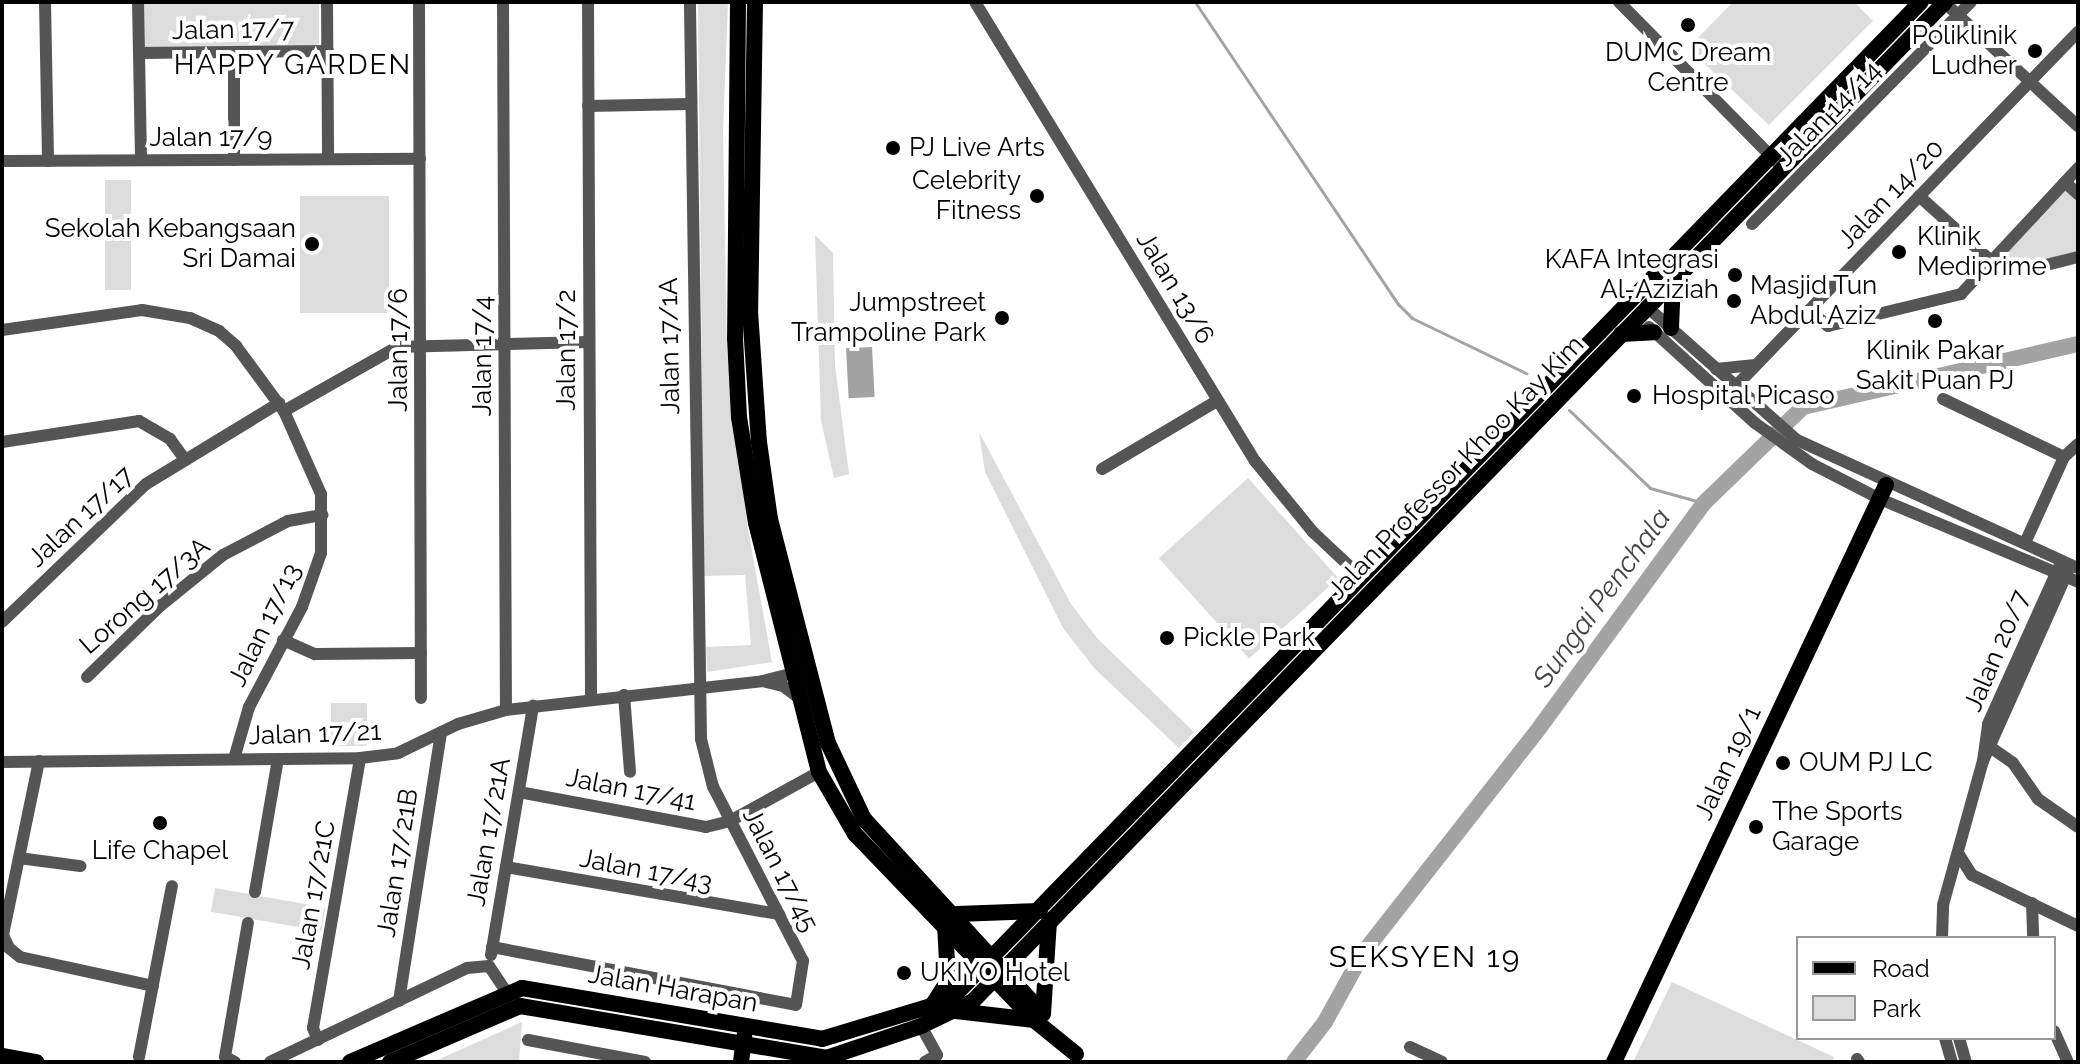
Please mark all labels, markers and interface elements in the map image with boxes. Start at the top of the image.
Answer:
street label: Jalan 17/7 [171,13,295,47]
marker: DUMC Dream Centre [1679,16,1697,34]
place label: Poliklinik Ludher [1912,20,2017,82]
place label: DUMC Dream Centre [1605,37,1771,98]
marker: Poliklinik Ludher [2024,40,2046,62]
district label: HAPPY GARDEN [173,48,413,82]
street label: Jalan 14/14 [1770,55,1888,173]
street label: Jalan 17/9 [149,122,273,154]
place label: PJ Live Arts [909,132,1046,164]
street label: Jalan 14/20 [1831,133,1951,255]
marker: PJ Live Arts [884,139,902,157]
place label: Celebrity Fitness [912,165,1021,226]
marker: Celebrity Fitness [1028,187,1046,205]
place label: Sekolah Kebangsaan Sri Damai [45,213,296,274]
place label: Klinik Mediprime [1917,221,2047,282]
street label: Jalan 13/6 [1129,226,1221,350]
marker: Sekolah Kebangsaan Sri Damai [303,235,321,253]
marker: Klinik Mediprime [1888,241,1910,263]
place label: KAFA Integrasi Al-Aziziah [1544,244,1719,306]
marker: KAFA Integrasi Al-Aziziah [1726,266,1744,284]
place label: Masjid Tun Abdul Aziz [1750,270,1878,332]
street label: Jalan 17/1A [653,277,687,415]
place label: Jumpstreet Trampoline Park [791,287,986,348]
street label: Jalan 17/6 [383,288,415,412]
street label: Jalan 17/2 [551,289,583,411]
marker: Masjid Tun Abdul Aziz [1725,292,1743,310]
street label: Jalan 17/4 [467,296,499,416]
marker: Jumpstreet Trampoline Park [993,309,1011,327]
marker: Klinik Pakar Sakit Puan PJ [1924,310,1946,332]
street label: Jalan Professor Khoo Kay Kim [1321,329,1591,607]
place label: Klinik Pakar Sakit Puan PJ [1856,335,2014,396]
place label: Hospital Picaso [1652,380,1836,412]
marker: Hospital Picaso [1623,385,1645,407]
street label: Jalan 17/17 [22,460,140,574]
water label: Sungai Penchala [1526,502,1678,694]
street label: Lorong 17/3A [74,531,216,661]
street label: Jalan 17/13 [222,558,308,692]
street label: Jalan 20/7 [1958,586,2036,716]
place label: Pickle Park [1183,622,1315,654]
marker: Pickle Park [1158,629,1176,647]
street label: Jalan 19/1 [1688,701,1768,825]
street label: Jalan 17/21 [248,716,382,752]
place label: OUM PJ LC [1799,747,1932,779]
marker: OUM PJ LC [1774,754,1792,772]
street label: Jalan 17/21A [461,755,517,909]
street label: Jalan 17/41 [563,762,699,818]
street label: Jalan 17/21B [371,786,425,940]
place label: The Sports Garage [1772,796,1903,858]
street label: Jalan 17/45 [736,803,824,937]
marker: Life Chapel [151,814,169,832]
street label: Jalan 17/21C [286,818,342,972]
marker: The Sports Garage [1747,818,1765,836]
place label: Life Chapel [92,835,228,867]
street label: Jalan 17/43 [577,843,715,899]
legend [1796,936,2056,1040]
district label: SEKSYEN 19 [1329,939,1521,975]
text: Road [1872,954,1930,983]
place label: UKIYO Hotel [920,957,1070,989]
street label: Jalan Harapan [586,959,760,1019]
marker: UKIYO Hotel [895,964,913,982]
text: Park [1872,994,1921,1023]

